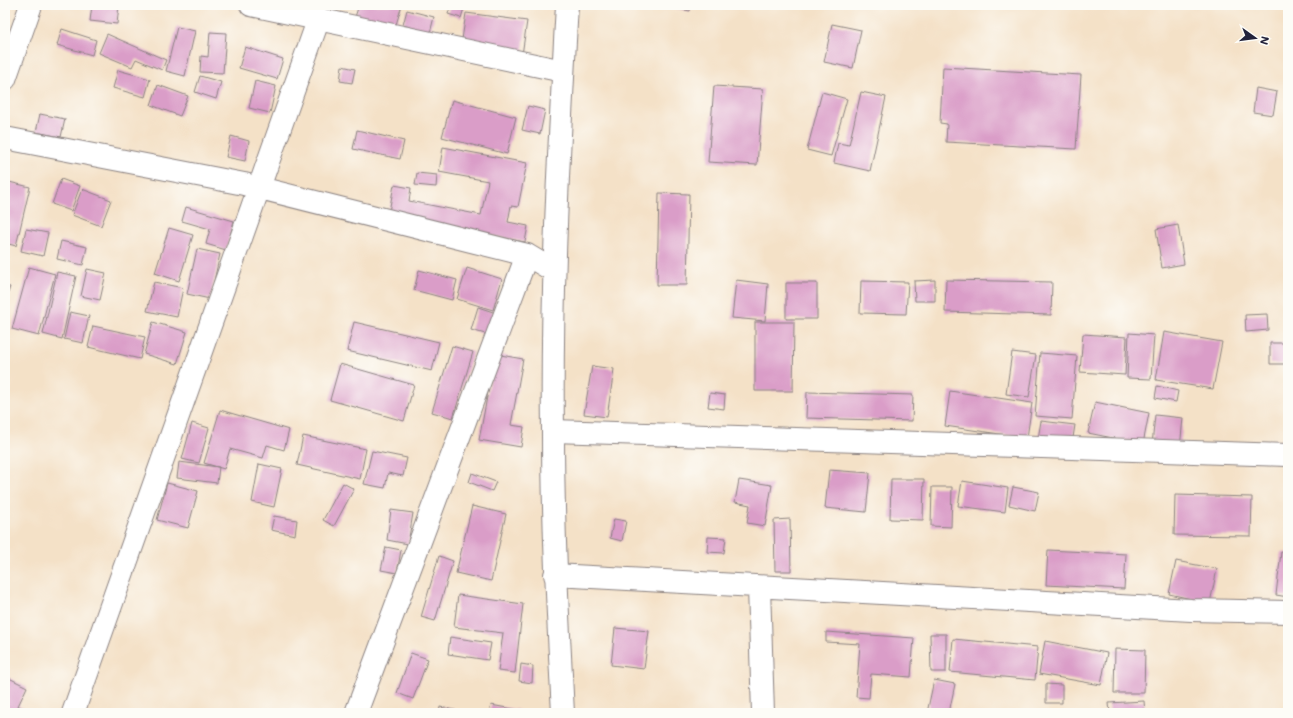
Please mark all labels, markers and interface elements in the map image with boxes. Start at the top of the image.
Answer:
north arrow [1235,18,1275,58]
text: N [1257,35,1273,46]

